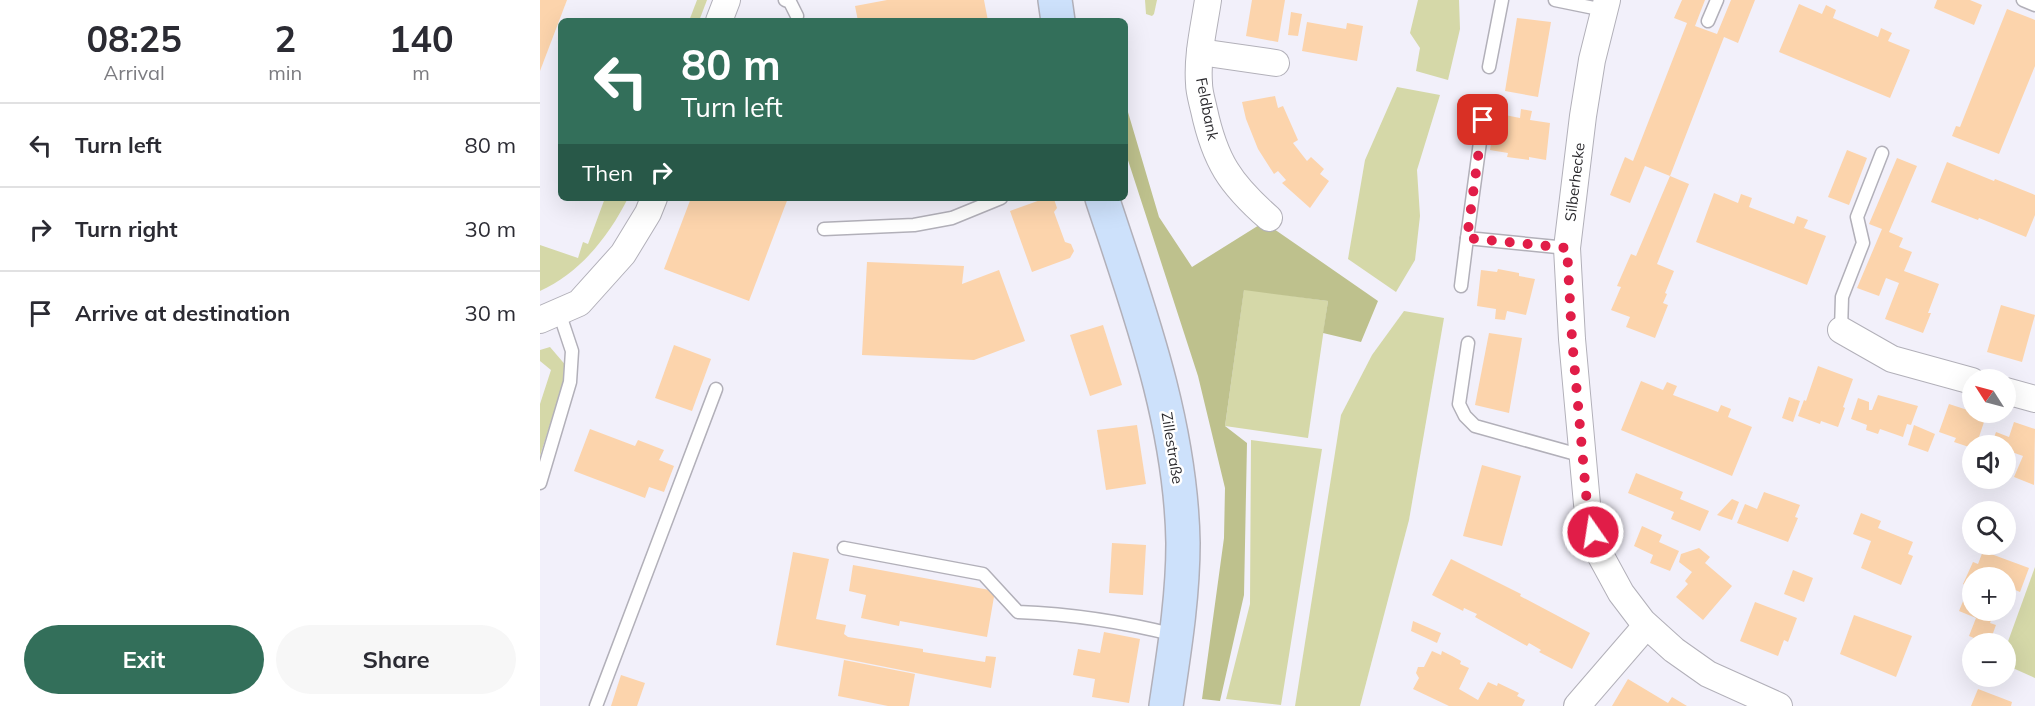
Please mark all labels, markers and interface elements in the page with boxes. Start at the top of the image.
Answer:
text: 08:25 [86,16,182,61]
text: 2 [274,16,296,61]
text: 140 [389,16,454,61]
text: 80 m [681,38,781,91]
icon: left [582,42,660,120]
text: Arrival [104,60,165,85]
text: min [268,60,302,85]
text: m [412,60,430,85]
street label: Feldbank [1192,76,1223,142]
text: Turn left [681,90,783,124]
pin [1457,94,1508,145]
icon: arrive [1466,103,1499,136]
icon: left [24,129,57,162]
text: Turn left [75,131,162,159]
text: 80 m [465,131,516,159]
street label: Silberhecke [1560,141,1589,222]
icon: right [645,156,678,189]
text: Then [582,159,633,187]
icon: right [24,213,57,246]
text: Turn right [75,215,178,243]
text: 30 m [465,215,516,243]
icon: arrive [24,297,57,330]
text: Arrive at destination [75,299,290,327]
text: 30 m [465,299,516,327]
north arrow [1962,369,2016,423]
map controls [1962,369,2016,687]
street label: Zillestraße [1157,411,1188,485]
button: sound [1962,435,2016,489]
position arrow [1561,500,1625,564]
button: search [1962,501,2016,555]
button: + [1962,567,2016,621]
button: Exit [24,625,264,694]
button: Share [276,625,516,694]
button: − [1962,633,2016,687]

